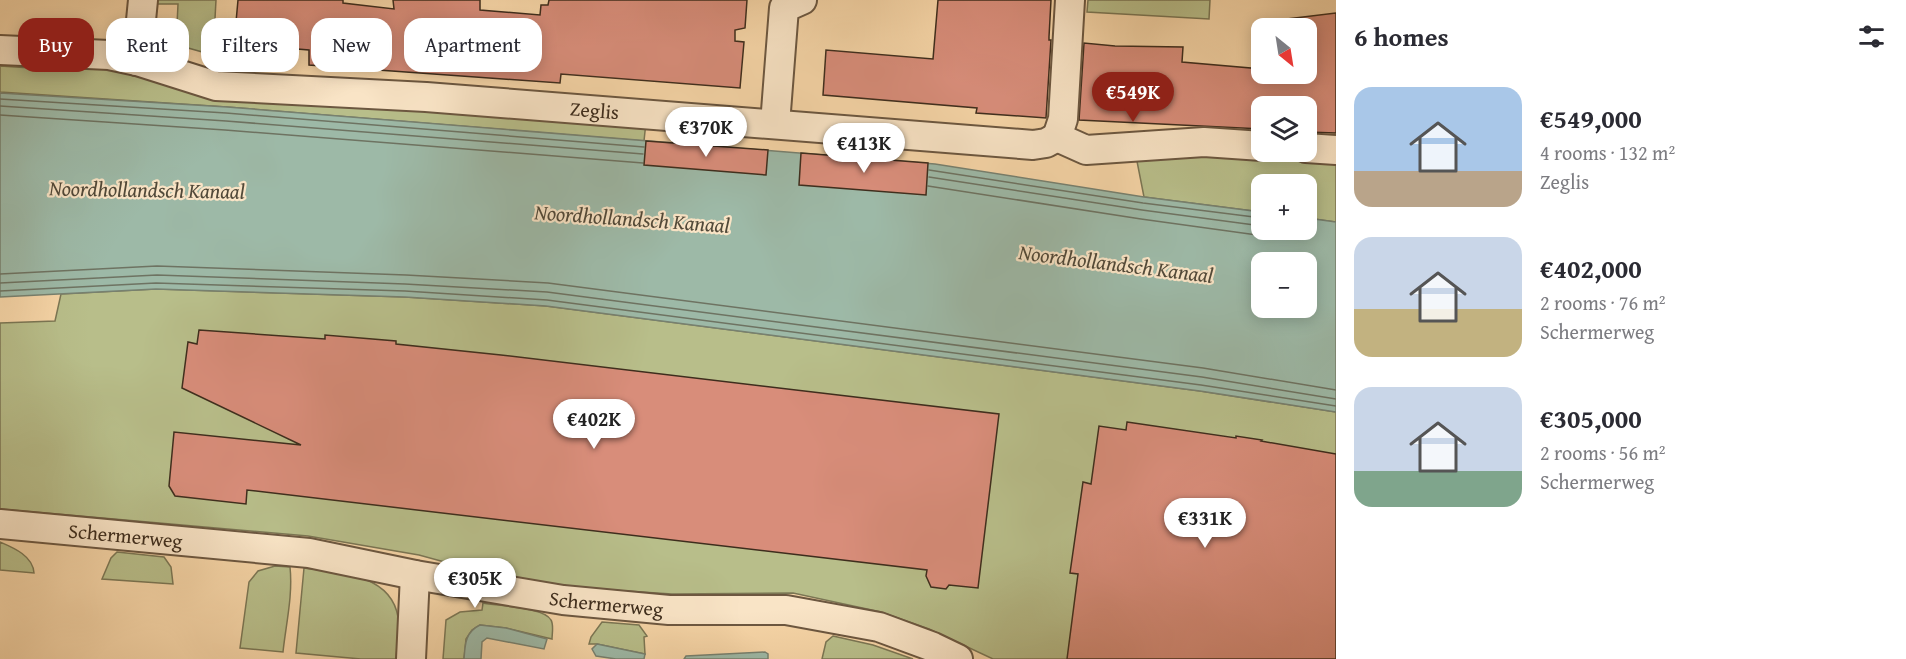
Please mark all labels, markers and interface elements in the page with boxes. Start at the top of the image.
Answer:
text: 6 homes [1354,17,1449,56]
chip: Buy [18,18,94,72]
chip: Rent [106,18,189,72]
chip: Filters [201,18,299,72]
chip: New [311,18,392,72]
chip: Apartment [404,18,542,72]
north arrow [1251,18,1317,84]
map controls [1251,18,1317,318]
icon: filters [1855,20,1888,53]
pin: €549K [1091,72,1175,123]
text: €549K [1106,77,1160,106]
street label: Zeglis [569,93,620,126]
button: layers [1251,96,1317,162]
text: €549,000 [1540,99,1642,138]
pin: €370K [664,107,748,158]
icon: home [1402,111,1474,183]
text: €370K [679,112,733,141]
pin: €413K [822,123,906,174]
text: €413K [837,128,891,157]
text: 4 rooms · 132 m² [1540,138,1675,167]
text: Zeglis [1540,167,1589,196]
water label: Noordhollandsch Kanaal [48,172,245,207]
button: + [1251,174,1317,240]
water label: Noordhollandsch Kanaal [532,196,731,241]
water label: Noordhollandsch Kanaal [1016,236,1215,291]
text: €402,000 [1540,249,1642,288]
button: − [1251,252,1317,318]
icon: home [1402,261,1474,333]
text: 2 rooms · 76 m² [1540,288,1666,317]
text: Schermerweg [1540,317,1654,346]
pin: €402K [552,399,636,450]
text: €305,000 [1540,399,1642,438]
text: €402K [567,404,621,433]
icon: home [1402,411,1474,483]
text: 2 rooms · 56 m² [1540,438,1666,467]
text: Schermerweg [1540,467,1654,496]
pin: €331K [1163,498,1247,549]
text: €331K [1178,503,1232,532]
street label: Schermerweg [67,515,184,555]
pin: €305K [433,558,517,609]
text: €305K [448,563,502,592]
street label: Schermerweg [547,583,664,623]

